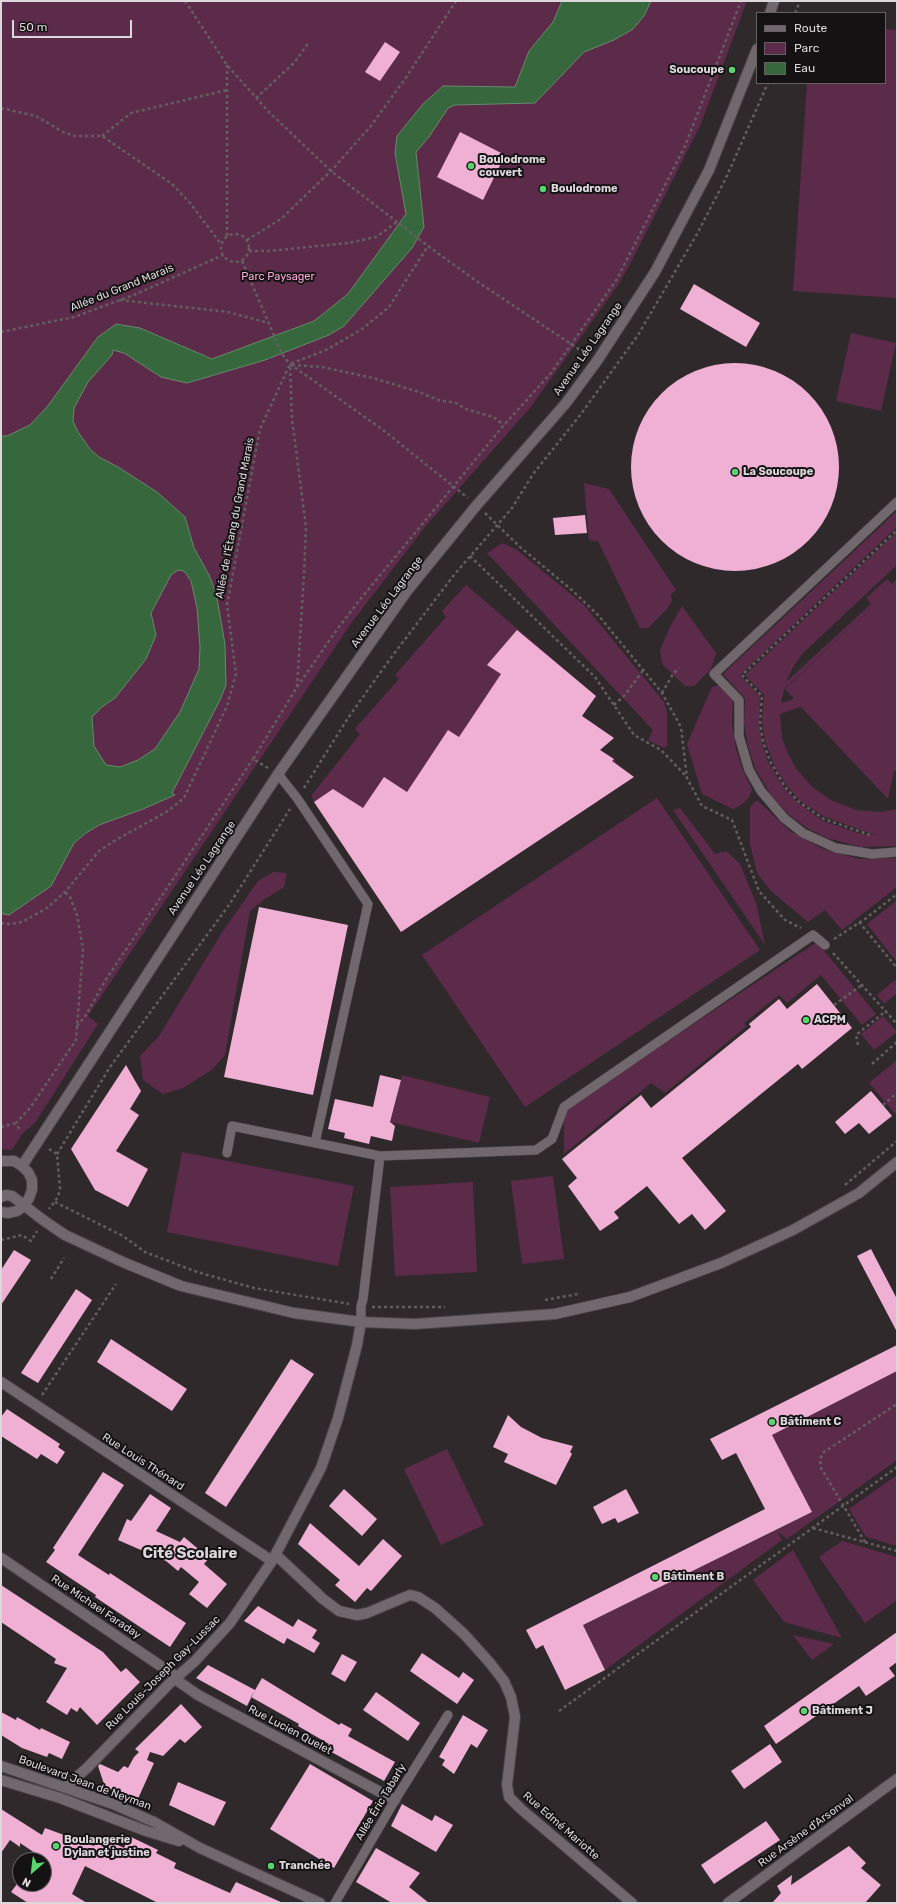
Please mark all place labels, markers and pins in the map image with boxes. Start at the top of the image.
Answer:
place label: Soucoupe [669,63,724,77]
marker: Soucoupe [727,65,737,75]
place label: Boulodrome couvert [479,153,546,179]
marker: Boulodrome couvert [466,161,476,171]
place label: Boulodrome [551,182,618,196]
marker: Boulodrome [538,184,548,194]
place label: La Soucoupe [743,465,813,479]
marker: La Soucoupe [730,467,740,477]
place label: ACPM [814,1013,846,1027]
marker: ACPM [801,1015,811,1025]
place label: Bâtiment C [780,1415,841,1429]
marker: Bâtiment C [767,1417,777,1427]
place label: Bâtiment B [663,1570,724,1584]
marker: Bâtiment B [650,1572,660,1582]
place label: Bâtiment J [812,1704,873,1718]
marker: Bâtiment J [799,1706,809,1716]
place label: Boulangerie Dylan et justine [64,1833,150,1859]
marker: Boulangerie Dylan et justine [51,1841,61,1851]
place label: Tranchée [279,1859,331,1873]
marker: Tranchée [266,1861,276,1871]

